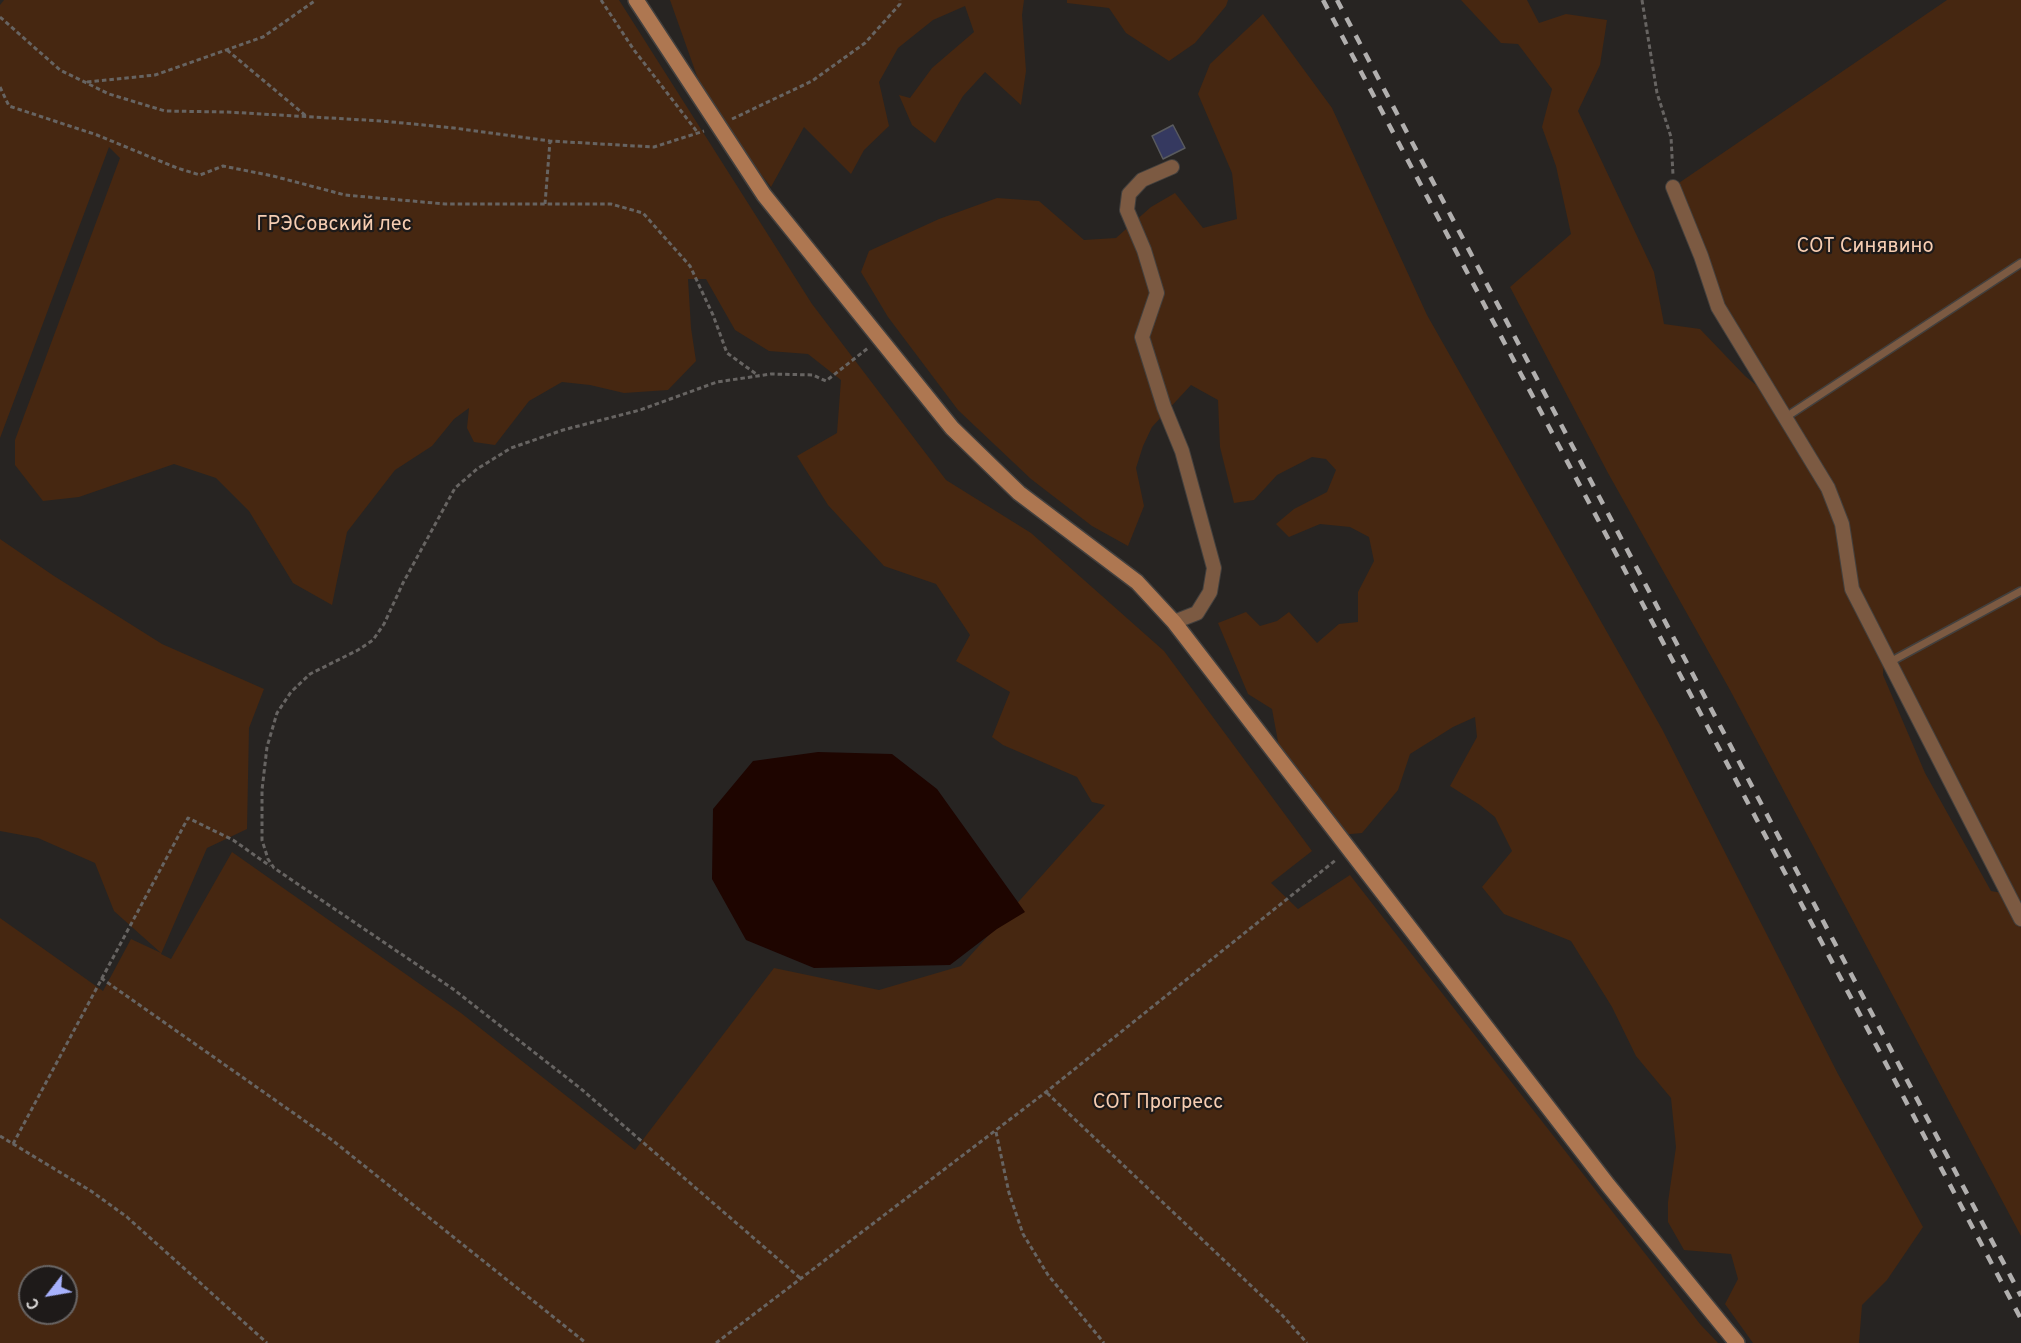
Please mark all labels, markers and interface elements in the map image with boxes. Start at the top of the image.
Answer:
park label: ГРЭСовский лес [256,214,412,238]
park label: СОТ Синявино [1796,236,1934,260]
park label: СОТ Прогресс [1093,1092,1223,1116]
north arrow [18,1265,78,1325]
text: С [23,1294,45,1313]

